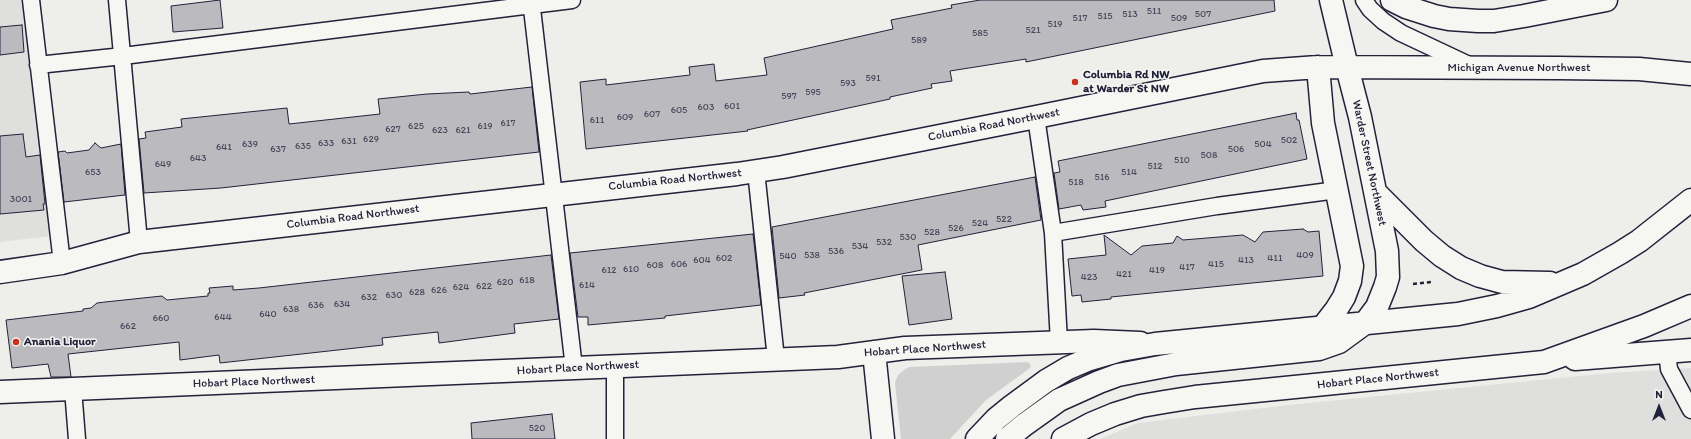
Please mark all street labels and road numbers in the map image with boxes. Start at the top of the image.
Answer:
street label: Michigan Avenue Northwest [1447,61,1591,75]
street label: Warder Street Northwest [1349,99,1389,227]
street label: Columbia Road Northwest [927,105,1061,145]
street label: Columbia Road Northwest [608,166,742,194]
street label: Columbia Road Northwest [286,202,420,232]
street label: Hobart Place Northwest [864,338,986,360]
street label: Hobart Place Northwest [517,358,639,378]
street label: Hobart Place Northwest [1316,365,1440,393]
street label: Hobart Place Northwest [193,373,315,391]

